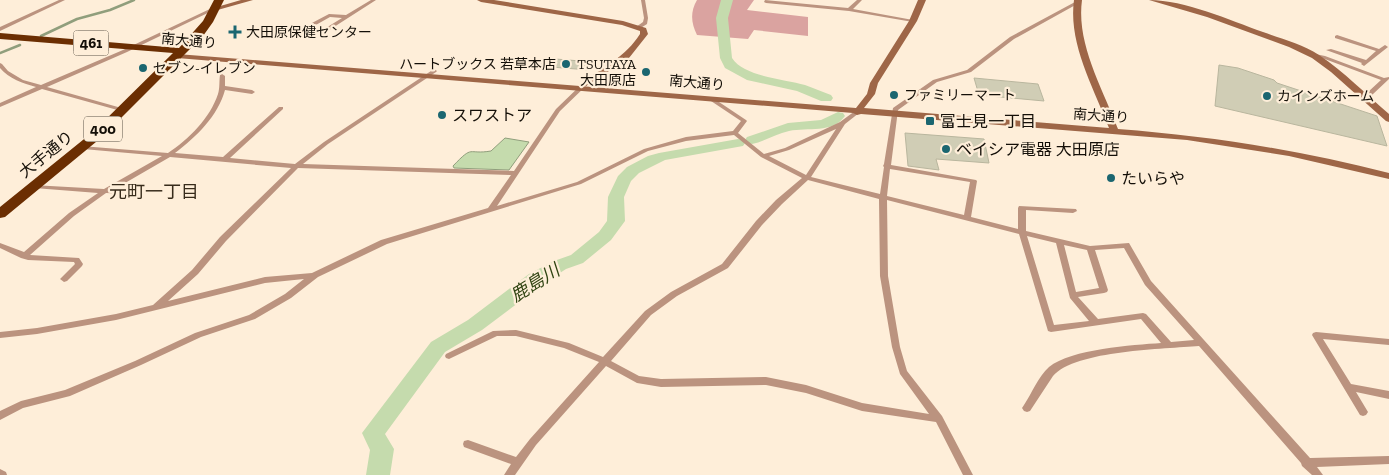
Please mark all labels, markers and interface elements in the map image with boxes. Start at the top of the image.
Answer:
place label: 大田原保健センター [246,24,372,41]
marker: 大田原保健センター [228,25,242,39]
road number: 461 [74,30,108,56]
street label: 南大通り [160,30,218,52]
place label: ハートブックス 若草本店 [399,56,556,73]
place label: TSUTAYA 大田原店 [577,56,637,89]
marker: ハートブックス 若草本店 [560,58,572,70]
place label: セブン-イレブン [153,60,256,77]
marker: セブン-イレブン [137,62,149,74]
marker: TSUTAYA 大田原店 [640,66,652,78]
street label: 南大通り [668,72,726,94]
place label: ファミリーマート [904,87,1016,104]
place label: カインズホーム [1277,88,1374,105]
marker: ファミリーマート [888,89,900,101]
marker: カインズホーム [1261,90,1273,102]
place label: スワストア [452,106,532,125]
street label: 南大通り [1072,106,1130,126]
marker: スワストア [436,109,448,121]
place label: 富士見一丁目 [940,112,1036,131]
marker: 富士見一丁目 [924,115,936,127]
road number: 400 [84,116,122,142]
street label: 大手通り [15,126,77,182]
place label: ベイシア電器 大田原店 [956,140,1120,159]
marker: ベイシア電器 大田原店 [940,143,952,155]
place label: たいらや [1121,169,1185,188]
marker: たいらや [1105,172,1117,184]
district label: 元町一丁目 [109,181,199,203]
water label: 鹿島川 [506,258,565,307]

